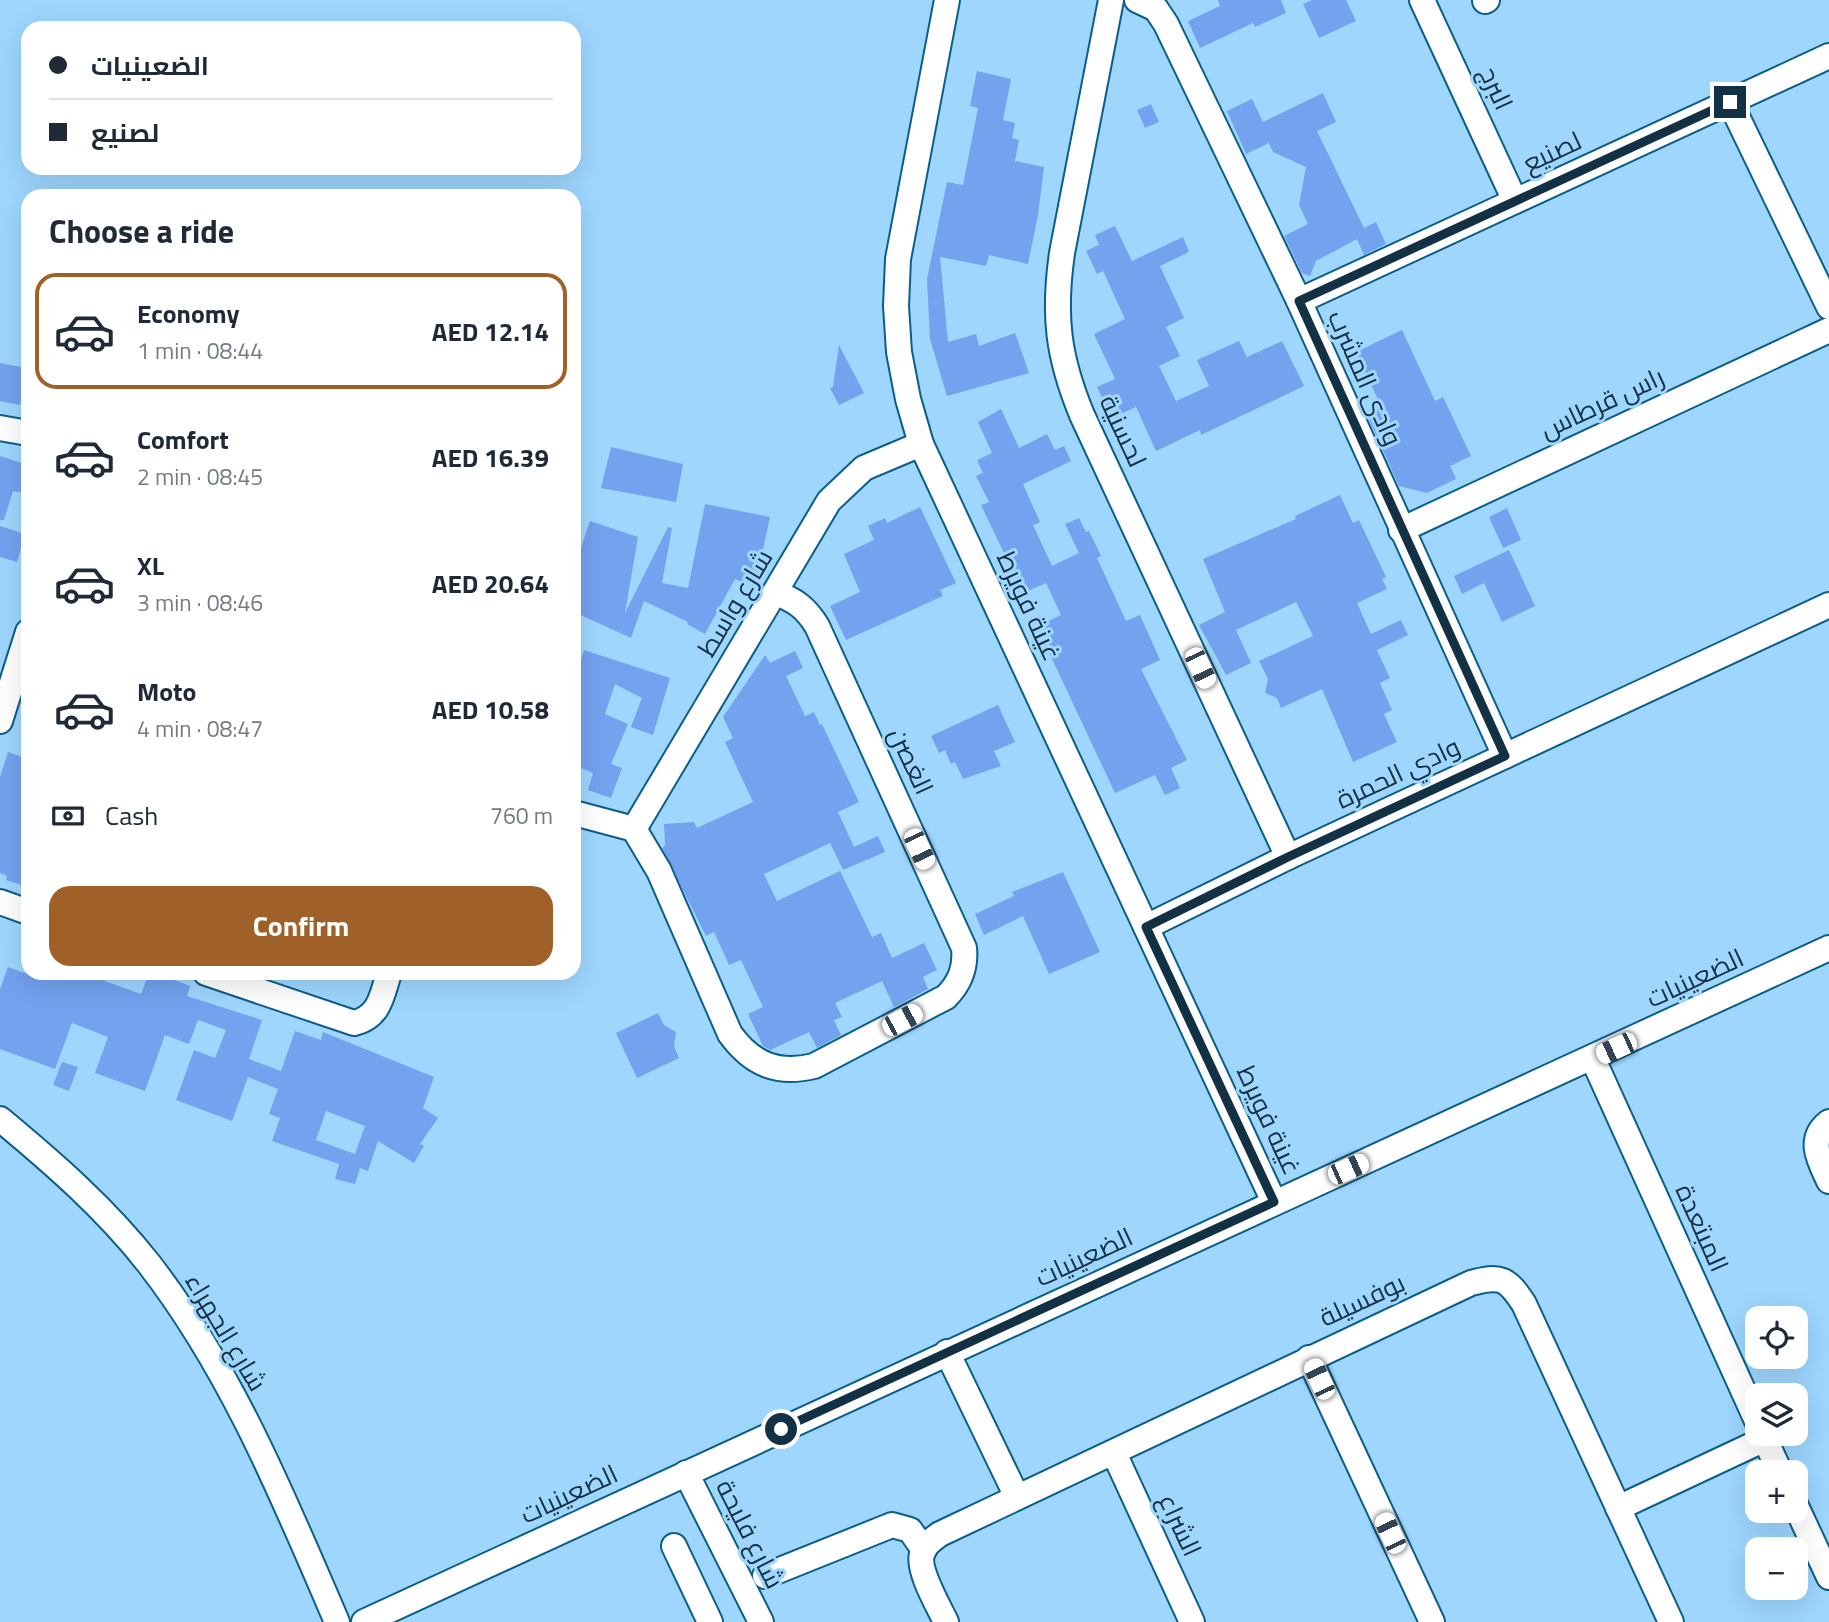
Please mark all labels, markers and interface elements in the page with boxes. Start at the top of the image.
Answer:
text: الضعينيات [91,46,209,85]
street label: البرج [1469,59,1524,116]
route end [1714,86,1746,118]
text: لصنيع [91,113,159,152]
street label: لصنيع [1516,121,1588,182]
text: Choose a ride [49,207,234,255]
text: Economy [137,294,239,333]
icon: car [53,300,116,363]
street label: وادى المشرب [1318,304,1413,452]
text: AED 12.14 [432,312,549,351]
text: 1 min · 08:44 [137,333,263,368]
street label: راس قرطاس [1533,357,1670,448]
street label: لحسنية [1090,388,1157,473]
text: Comfort [137,420,229,459]
icon: car [53,426,116,489]
text: AED 16.39 [432,438,549,477]
text: 2 min · 08:45 [137,459,263,494]
street label: شارع واسط [687,541,782,664]
street label: غينة فويرط [987,545,1072,667]
text: XL [137,546,164,585]
icon: car [53,552,116,615]
text: AED 20.64 [432,564,549,603]
text: 3 min · 08:46 [137,585,263,620]
car [1182,645,1219,691]
text: Moto [137,672,196,711]
icon: car [53,678,116,741]
text: AED 10.58 [432,690,549,729]
text: 4 min · 08:47 [137,711,263,746]
street label: الغصن [879,721,944,801]
street label: وادي الحمرة [1329,727,1467,819]
text: Cash [105,796,158,835]
icon: cash [49,797,87,835]
text: 760 m [490,798,553,833]
car [901,826,938,872]
button: Confirm [49,886,553,966]
street label: الضعينيات [1639,938,1750,1017]
car [879,1001,926,1039]
car [1593,1030,1640,1066]
street label: غينة فويرط [1227,1059,1312,1181]
car [1325,1151,1372,1187]
street label: المبتعدة [1666,1178,1739,1278]
street label: الضعينيات [1028,1217,1139,1296]
street label: بوفسيلة [1312,1263,1411,1336]
street label: شارع الجهراء [176,1265,277,1398]
map controls [1745,1306,1808,1600]
button: locate [1745,1306,1808,1369]
car [1301,1356,1338,1402]
button: layers [1745,1383,1808,1446]
route start [765,1413,797,1445]
street label: الضعينيات [513,1454,624,1533]
button: + [1745,1460,1808,1523]
street label: شارع فليحة [706,1472,795,1595]
street label: الشراع [1149,1487,1212,1563]
car [1372,1510,1409,1556]
button: − [1745,1537,1808,1600]

